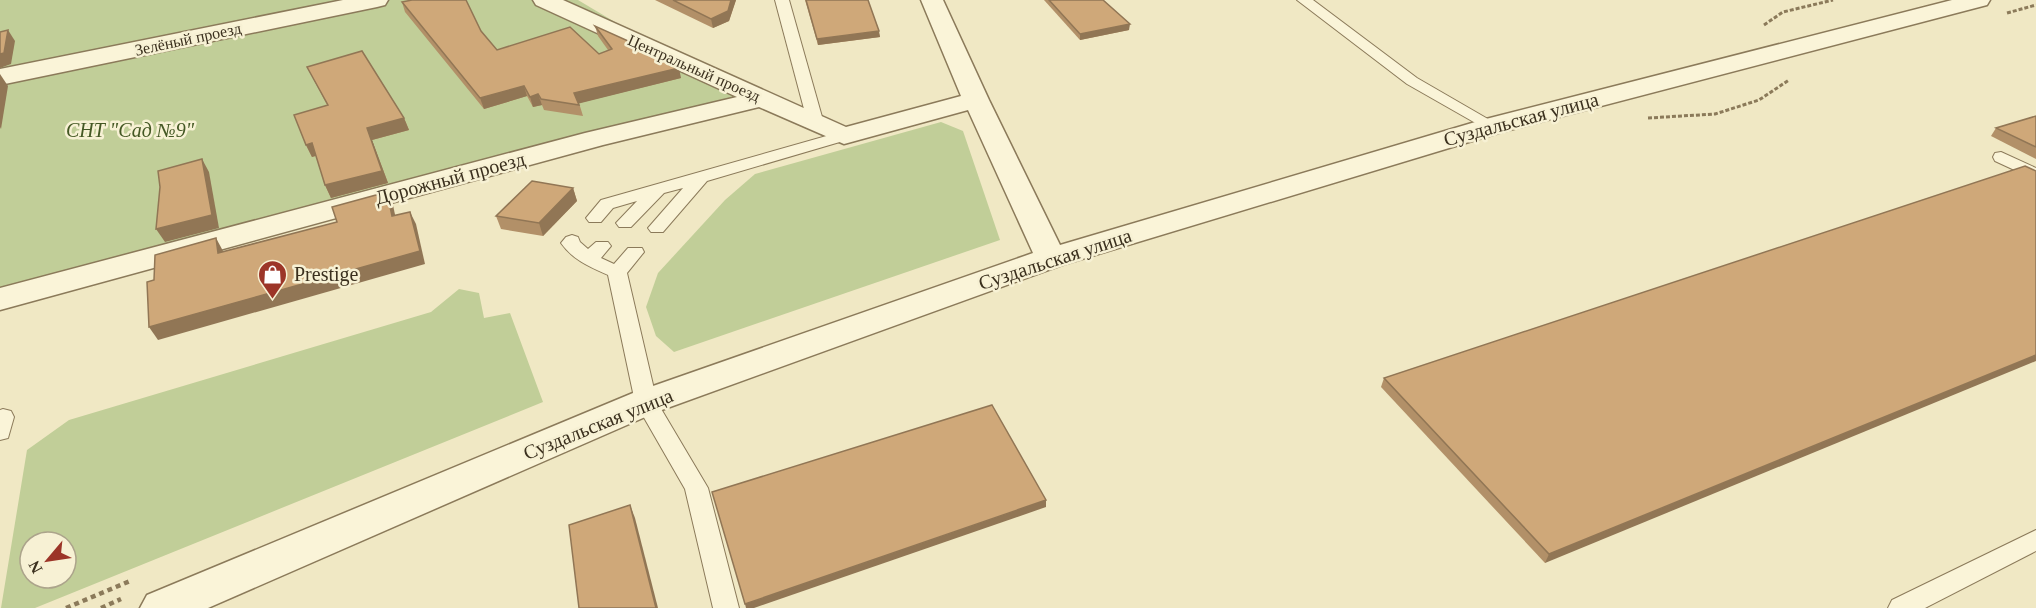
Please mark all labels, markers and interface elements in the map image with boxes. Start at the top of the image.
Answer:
street label: Зелёный проезд [133,19,243,60]
street label: Центральный проезд [625,31,763,106]
street label: Суздальская улица [1441,88,1601,151]
park label: СНТ "Сад №9" [66,119,195,141]
street label: Дорожный проезд [372,147,528,210]
street label: Суздальская улица [976,224,1135,295]
shop icon: Prestige [257,258,289,300]
place label: Prestige [294,263,359,286]
street label: Суздальская улица [520,384,677,465]
north arrow [18,530,78,590]
text: N [25,557,46,576]

